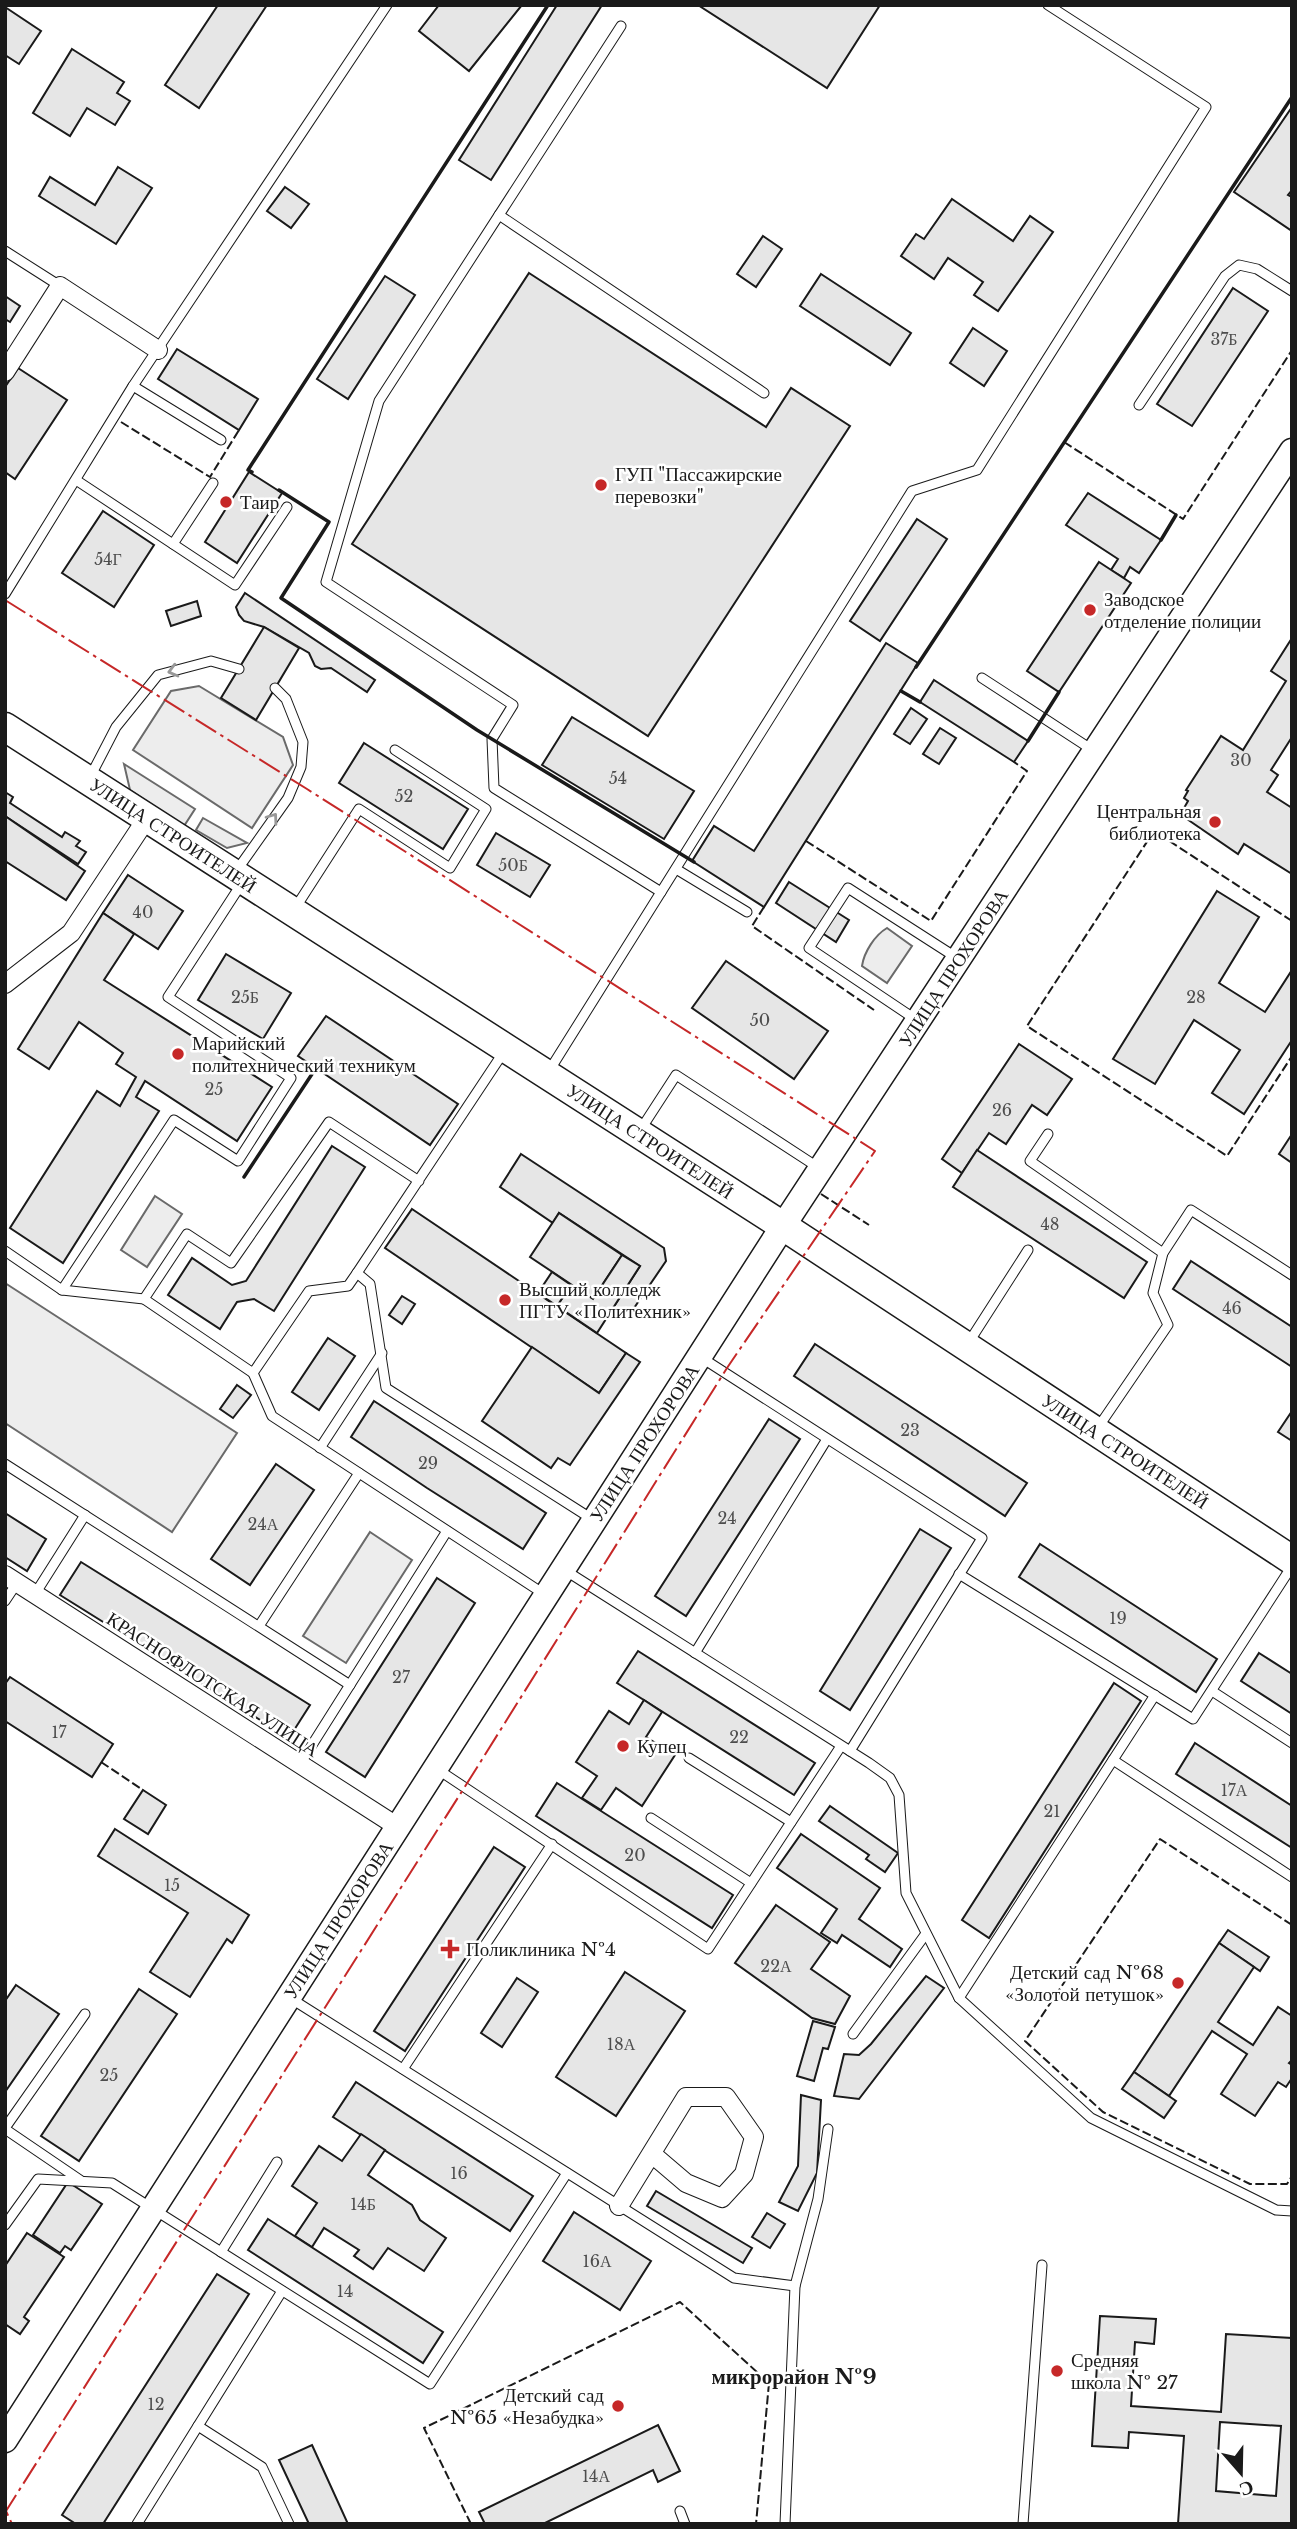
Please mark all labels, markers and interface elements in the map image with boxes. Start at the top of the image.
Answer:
house number: 37Б [1210,329,1238,349]
place label: ГУП "Пассажирские перевозки" [615,463,782,508]
marker: ГУП "Пассажирские перевозки" [593,477,609,493]
place label: Таир [240,491,279,514]
marker: Таир [218,494,234,510]
house number: 54Г [94,549,122,569]
place label: Заводское отделение полиции [1104,588,1261,633]
marker: Заводское отделение полиции [1082,602,1098,618]
one-way arrow [167,663,179,677]
house number: 30 [1230,750,1252,770]
house number: 54 [609,768,627,788]
street label: УЛИЦА СТРОИТЕЛЕЙ [85,773,261,898]
house number: 52 [395,786,413,806]
place label: Центральная библиотека [1097,800,1202,845]
one-way arrow [265,813,278,826]
marker: Центральная библиотека [1207,814,1223,830]
house number: 50Б [498,855,528,875]
street label: УЛИЦА ПРОХОРОВА [894,885,1013,1052]
house number: 40 [133,902,153,922]
house number: 25Б [231,987,259,1007]
house number: 28 [1186,987,1206,1007]
house number: 50 [750,1010,770,1030]
place label: Марийский политехнический техникум [192,1032,416,1077]
marker: Марийский политехнический техникум [170,1046,186,1062]
house number: 25 [205,1079,223,1099]
street label: УЛИЦА СТРОИТЕЛЕЙ [562,1079,738,1204]
house number: 26 [992,1100,1012,1120]
house number: 48 [1040,1214,1060,1234]
place label: Высший колледж ПГТУ «Политехник» [519,1278,691,1323]
marker: Высший колледж ПГТУ «Политехник» [497,1292,513,1308]
house number: 46 [1222,1298,1242,1318]
street label: УЛИЦА ПРОХОРОВА [585,1360,704,1527]
street label: УЛИЦА СТРОИТЕЛЕЙ [1037,1389,1213,1514]
house number: 23 [900,1420,920,1440]
house number: 29 [418,1453,438,1473]
house number: 24 [717,1508,737,1528]
house number: 24А [248,1514,279,1534]
street label: КРАСНОФЛОТСКАЯ УЛИЦА [102,1607,323,1762]
house number: 19 [1109,1608,1127,1628]
house number: 27 [392,1667,411,1687]
house number: 17 [51,1722,68,1742]
house number: 22 [729,1727,749,1747]
place label: Купец [637,1735,687,1758]
marker: Купец [615,1738,631,1754]
house number: 17А [1221,1780,1248,1800]
house number: 21 [1044,1801,1061,1821]
street label: УЛИЦА ПРОХОРОВА [279,1837,398,2004]
house number: 20 [624,1845,646,1865]
house number: 15 [164,1875,180,1895]
place label: Поликлиника №4 [466,1938,616,1961]
marker: Поликлиника №4 [440,1939,460,1959]
house number: 22А [760,1956,792,1976]
place label: Детский сад №68 «Золотой петушок» [1005,1961,1164,2006]
marker: Детский сад №68 «Золотой петушок» [1170,1975,1186,1991]
house number: 18А [607,2034,636,2054]
house number: 25 [100,2065,118,2085]
house number: 16 [450,2163,468,2183]
house number: 14Б [350,2194,376,2214]
house number: 16А [583,2251,612,2271]
house number: 14 [337,2281,353,2301]
place label: Средняя школа № 27 [1071,2349,1178,2394]
marker: Средняя школа № 27 [1049,2363,1065,2379]
district label: микрорайон №9 [711,2364,877,2390]
place label: Детский сад №65 «Незабудка» [450,2384,604,2429]
house number: 12 [148,2394,165,2414]
marker: Детский сад №65 «Незабудка» [610,2398,626,2414]
north arrow [1206,2438,1276,2508]
house number: 14А [582,2466,610,2486]
text: С [1236,2475,1257,2502]

